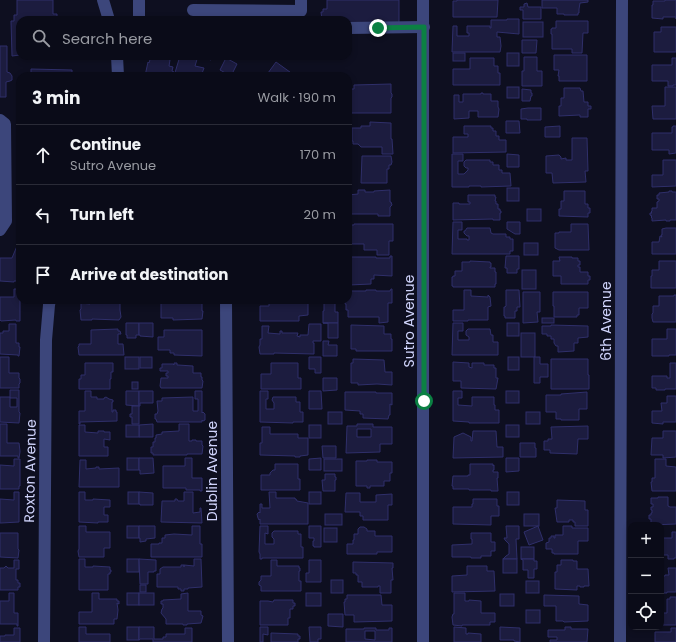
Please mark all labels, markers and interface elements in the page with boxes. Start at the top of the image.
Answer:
search box [16,16,352,60]
route end [369,19,387,37]
icon: search [30,27,52,49]
text: Search here [62,28,152,49]
text: 3 min [32,86,80,110]
text: Walk · 190 m [258,88,336,107]
text: Continue [70,134,141,155]
icon: ahead [32,144,54,166]
text: 170 m [300,145,336,164]
text: Sutro Avenue [70,156,156,175]
icon: left [32,204,54,226]
text: Turn left [70,204,134,225]
text: 20 m [303,205,336,224]
icon: arrive [32,264,54,286]
text: Arrive at destination [70,264,228,285]
street label: Sutro Avenue [399,274,419,367]
street label: 6th Avenue [596,281,616,361]
route start [415,392,433,410]
street label: Roxton Avenue [19,419,41,523]
street label: Dublin Avenue [202,420,222,521]
map controls [628,522,664,630]
button: + [628,522,664,558]
button: − [628,558,664,594]
button: locate [628,594,664,630]

